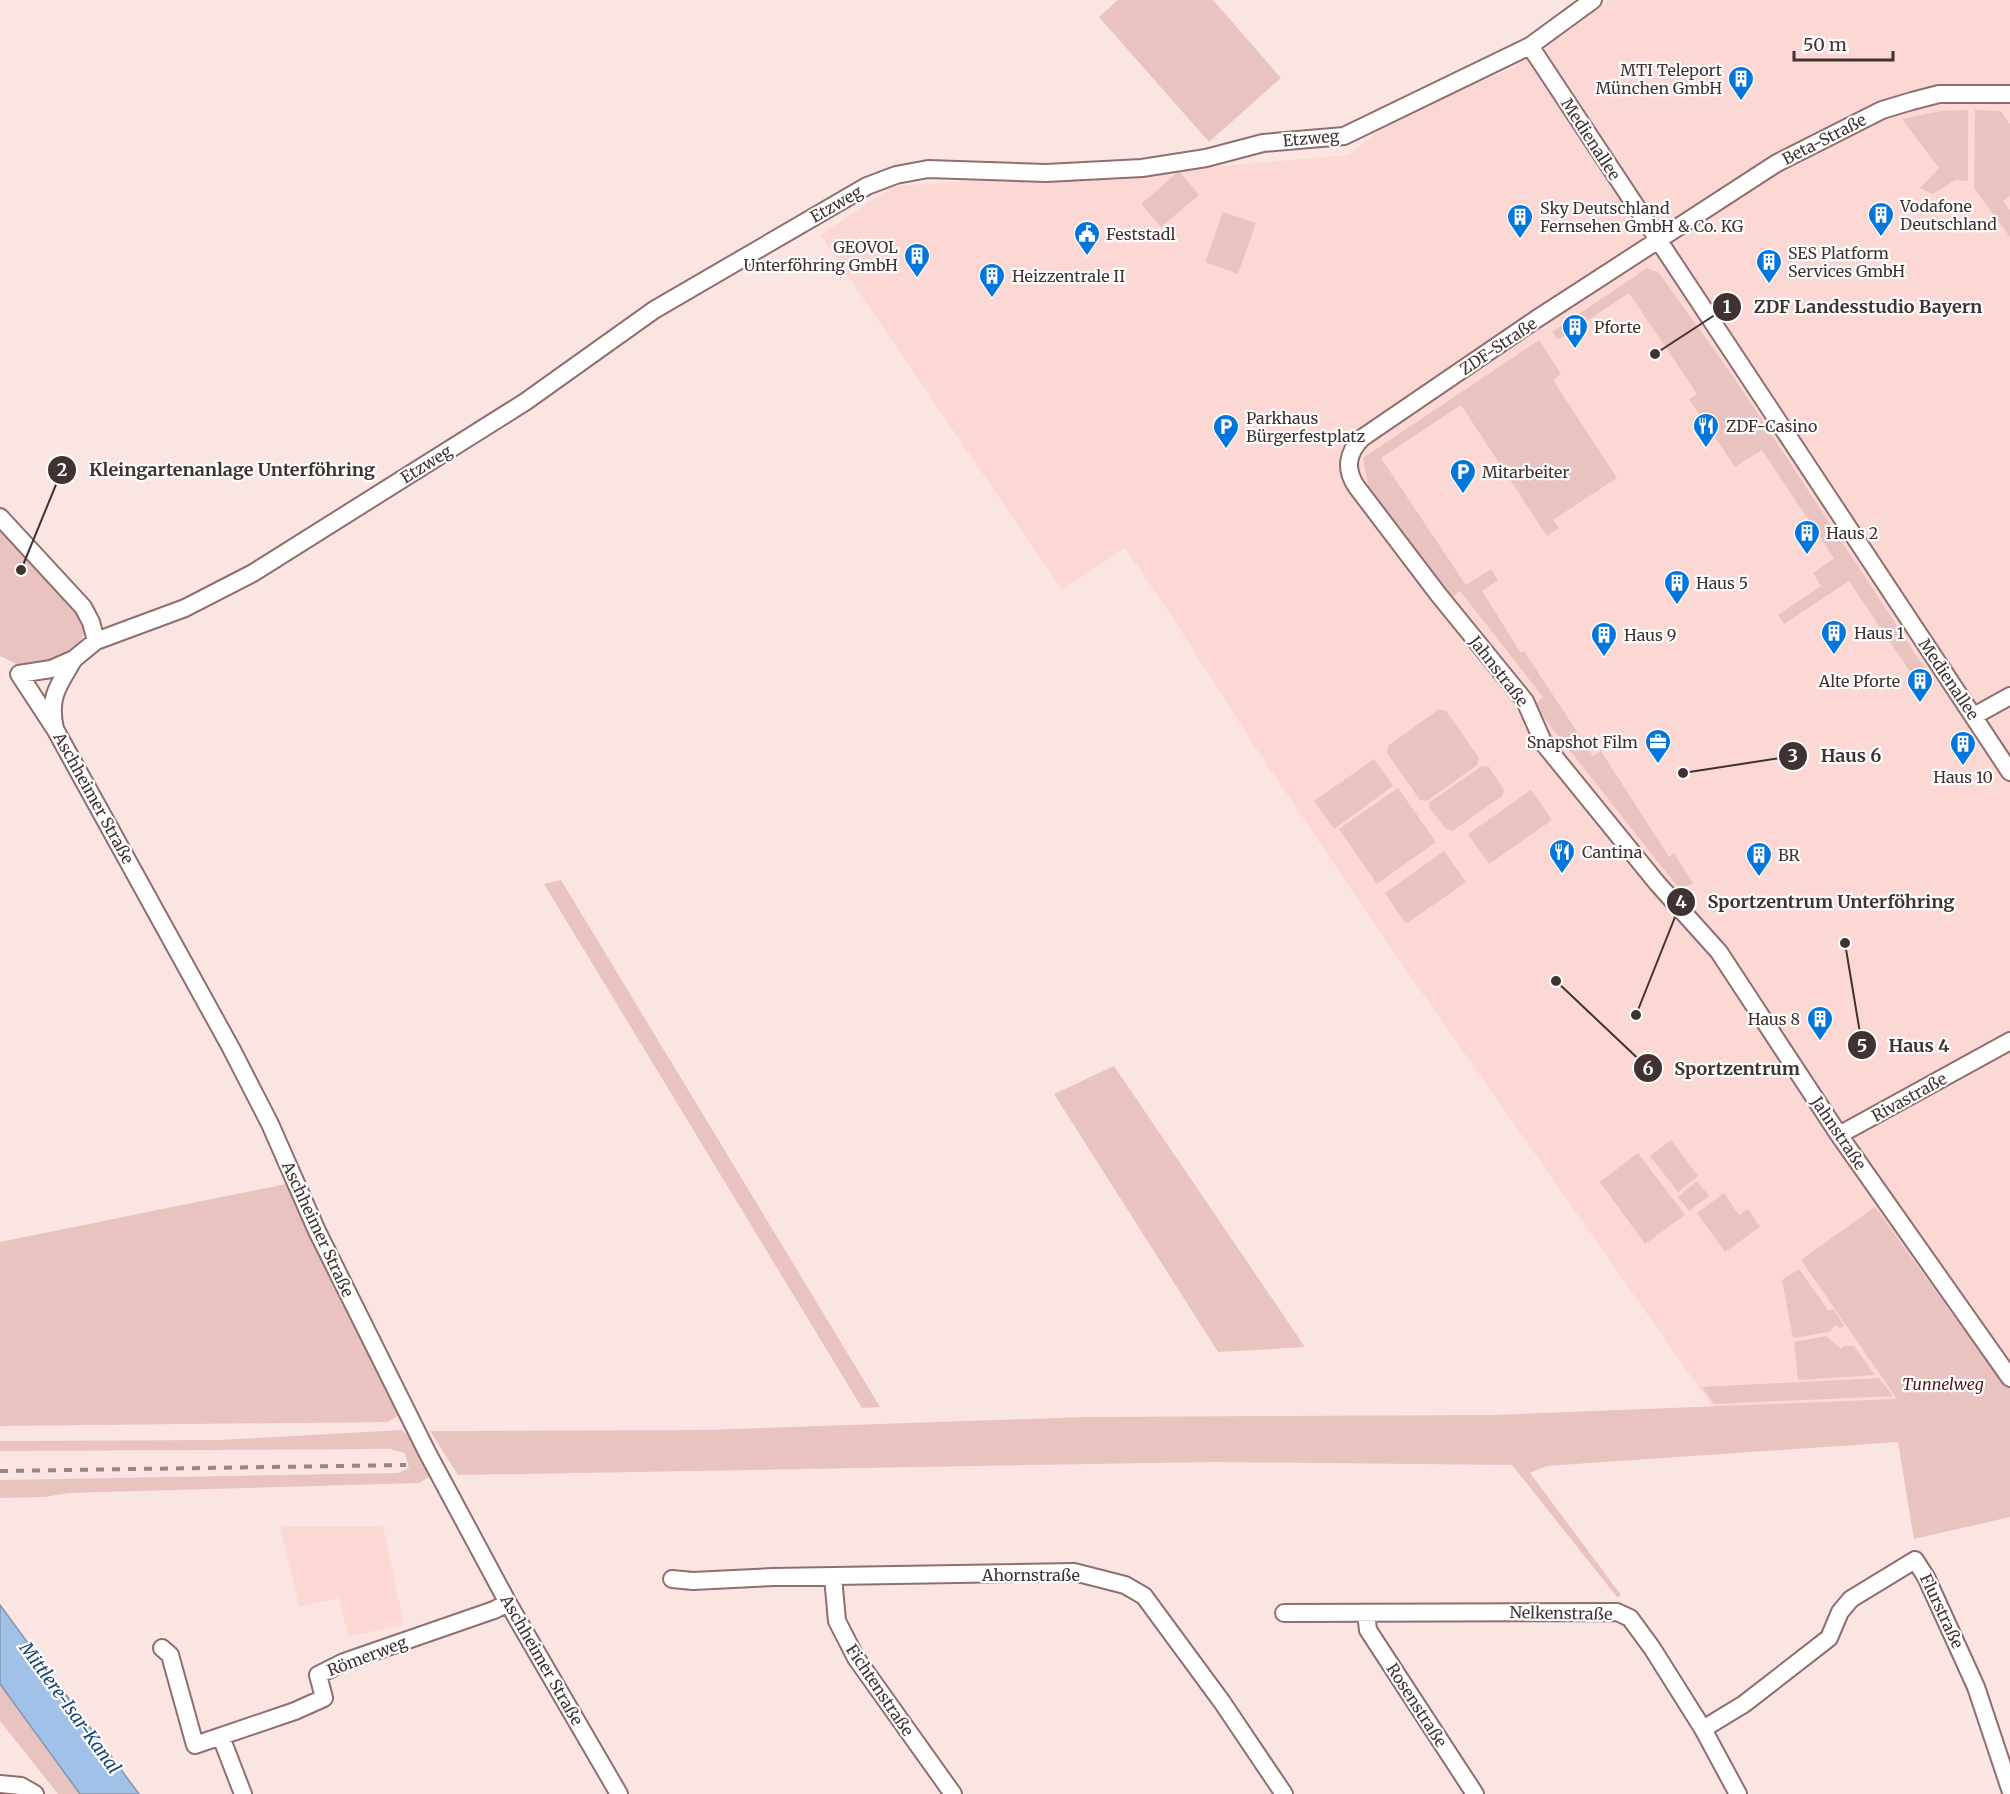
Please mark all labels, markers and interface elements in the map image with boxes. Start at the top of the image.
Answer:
scale bar [1794,24,1893,62]
text: 50 m [1803,33,1847,56]
place label: MTI Teleport München GmbH [1596,60,1723,98]
building icon: MTI Teleport München GmbH [1726,64,1756,102]
street label: Medienallee [1557,94,1625,184]
street label: Beta-Straße [1779,109,1869,169]
street label: Etzweg [1282,126,1340,150]
street label: Etzweg [806,181,866,227]
place label: Vodafone Deutschland [1899,196,1997,234]
place label: Sky Deutschland Fernsehen GmbH & Co. KG [1540,198,1744,236]
building icon: Vodafone Deutschland [1866,200,1896,238]
building icon: Sky Deutschland Fernsehen GmbH & Co. KG [1505,202,1535,240]
public building icon: Feststadl [1072,219,1102,257]
place label: Feststadl [1106,224,1175,244]
place label: GEOVOL Unterföhring GmbH [744,237,898,275]
building icon: GEOVOL Unterföhring GmbH [902,241,932,279]
place label: SES Platform Services GmbH [1788,243,1905,281]
building icon: SES Platform Services GmbH [1754,247,1784,285]
building icon: Heizzentrale II [977,261,1007,299]
place label: Heizzentrale II [1012,266,1125,286]
callout: ZDF Landesstudio Bayern [1712,289,1994,325]
text: 1 [1723,295,1731,318]
text: ZDF Landesstudio Bayern [1754,295,1982,318]
building icon: Pforte [1560,312,1590,350]
street label: ZDF-Straße [1456,313,1540,379]
place label: Pforte [1594,317,1641,337]
place label: Parkhaus Bürgerfestplatz [1246,408,1366,446]
restaurant icon: ZDF-Casino [1691,411,1721,449]
parking icon: Parkhaus Bürgerfestplatz [1211,412,1241,450]
place label: ZDF-Casino [1726,416,1817,436]
street label: Etzweg [397,440,456,487]
callout: Kleingartenanlage Unterföhring [47,452,387,488]
parking icon: Mitarbeiter [1448,457,1478,495]
text: 2 [57,458,67,481]
text: Kleingartenanlage Unterföhring [89,458,375,481]
place label: Mitarbeiter [1482,462,1569,482]
building icon: Haus 2 [1792,518,1822,556]
place label: Haus 2 [1826,523,1878,543]
building icon: Haus 5 [1662,568,1692,606]
place label: Haus 5 [1696,573,1748,593]
building icon: Haus 1 [1819,618,1849,656]
building icon: Haus 9 [1589,620,1619,658]
place label: Haus 1 [1854,623,1904,643]
place label: Haus 9 [1624,625,1676,645]
street label: Jahnstraße [1465,631,1533,710]
street label: Medienallee [1915,635,1983,723]
building icon: Alte Pforte [1905,666,1935,704]
place label: Alte Pforte [1818,671,1900,691]
office icon: Snapshot Film [1643,727,1673,765]
street label: Aschheimer Straße [49,728,138,867]
building icon: Haus 10 [1948,729,1978,767]
place label: Snapshot Film [1527,732,1638,752]
callout: Haus 6 [1778,738,1893,774]
text: 3 [1788,744,1798,767]
text: Haus 6 [1821,744,1881,767]
place label: Haus 10 [1933,767,1993,787]
restaurant icon: Cantina [1547,837,1577,875]
building icon: BR [1744,840,1774,878]
place label: Cantina [1582,842,1643,862]
place label: BR [1778,845,1801,865]
callout: Sportzentrum Unterföhring [1666,884,1967,920]
text: 4 [1675,890,1687,913]
text: Sportzentrum Unterföhring [1707,890,1955,913]
building icon: Haus 8 [1805,1004,1835,1042]
place label: Haus 8 [1748,1009,1800,1029]
callout: Haus 4 [1847,1027,1962,1063]
text: 5 [1857,1034,1867,1057]
text: Haus 4 [1889,1034,1950,1057]
callout: Sportzentrum [1633,1050,1812,1086]
text: 6 [1642,1057,1654,1080]
text: Sportzentrum [1674,1057,1800,1080]
street label: Rivastraße [1868,1068,1950,1126]
street label: Jahnstraße [1807,1092,1871,1173]
street label: Aschheimer Straße [277,1157,358,1300]
park label: Tunnelweg [1902,1374,1984,1394]
street label: Ahornstraße [981,1565,1080,1585]
street label: Flurstraße [1916,1570,1968,1652]
street label: Aschheimer Straße [496,1590,587,1729]
street label: Nelkenstraße [1509,1602,1613,1624]
street label: Römerweg [324,1632,410,1680]
water label: Mittlere-Isar-Kanal [14,1636,126,1778]
street label: Fichtenstraße [842,1640,918,1740]
street label: Rosenstraße [1382,1659,1452,1751]

